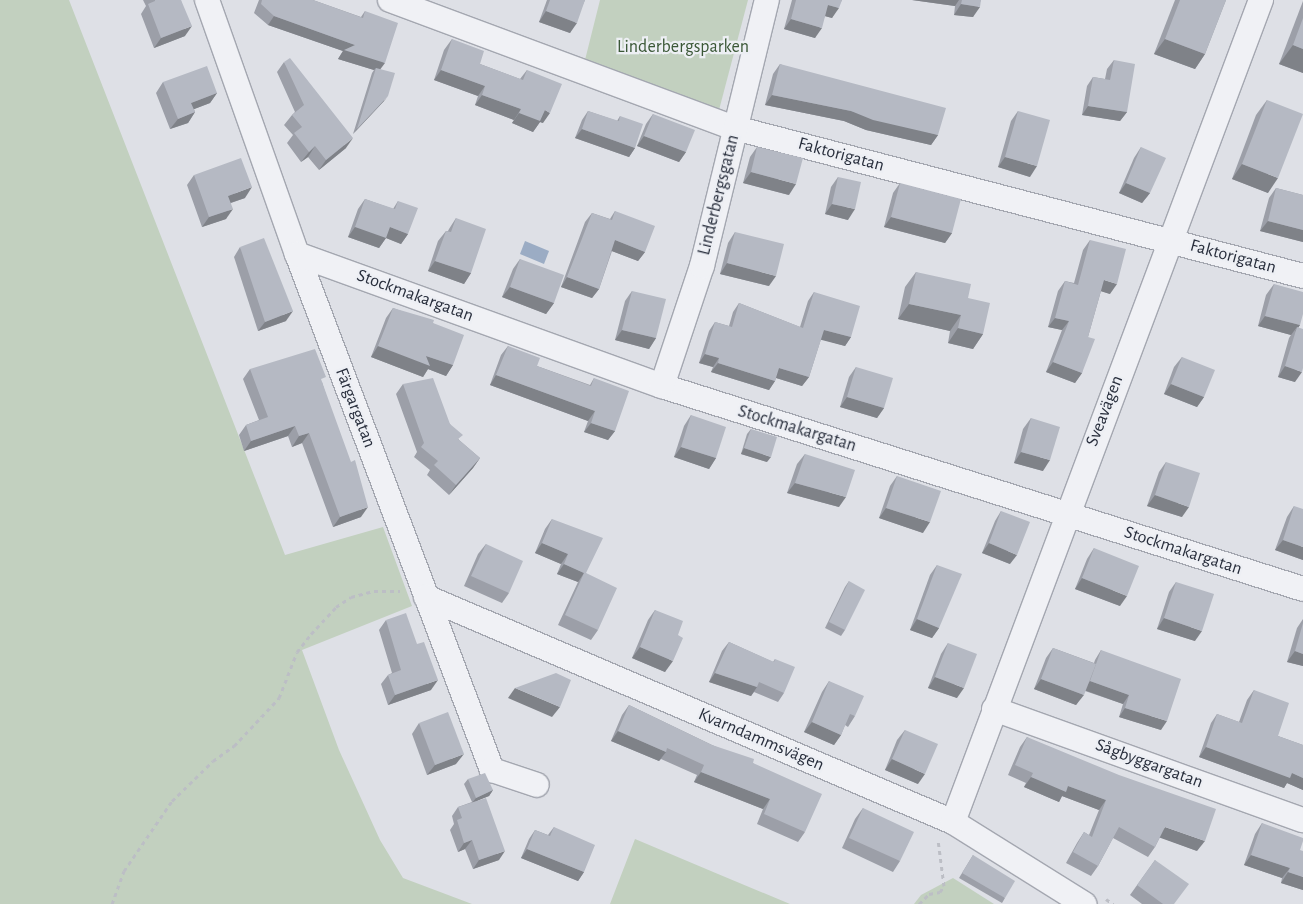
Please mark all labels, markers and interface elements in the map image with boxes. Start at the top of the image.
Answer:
park label: Linderbergsparken [617,36,749,58]
street label: Linderbergsgatan [694,133,744,257]
street label: Faktorigatan [796,133,886,177]
street label: Faktorigatan [1188,235,1278,279]
street label: Stockmakargatan [354,265,476,327]
street label: Färgargatan [330,365,380,451]
street label: Sveavägen [1082,373,1128,449]
street label: Stockmakargatan [735,401,859,457]
street label: Stockmakargatan [1121,522,1245,580]
street label: Kvarndammsvägen [695,704,827,776]
street label: Sågbyggargatan [1092,735,1206,793]

